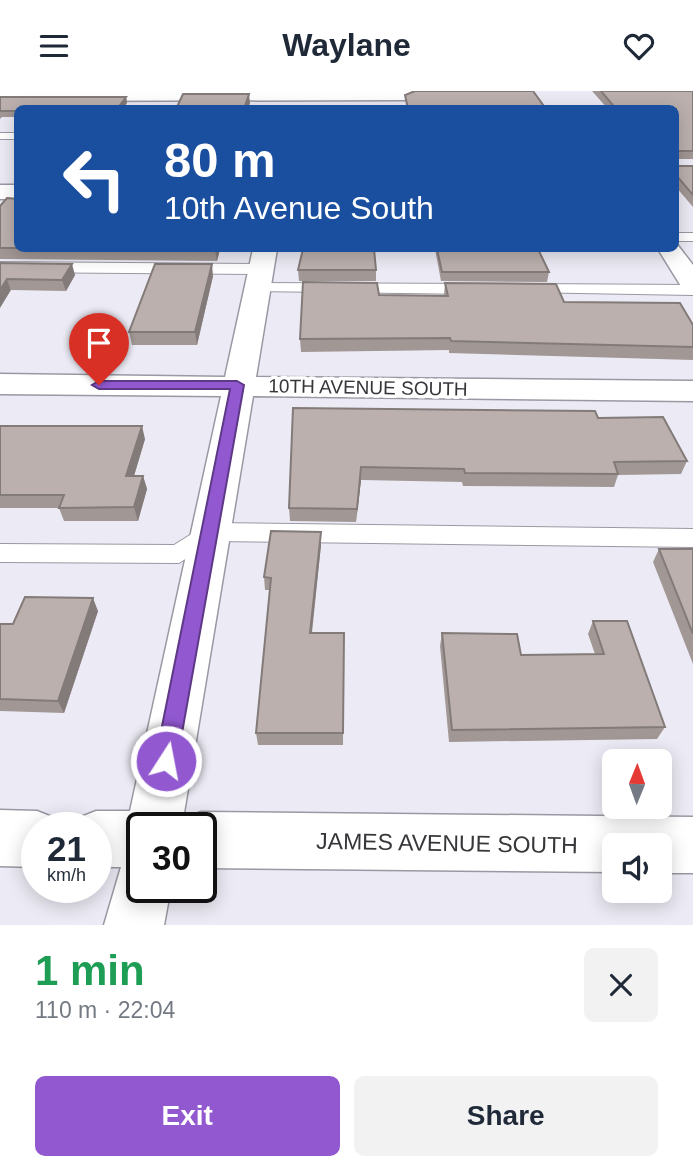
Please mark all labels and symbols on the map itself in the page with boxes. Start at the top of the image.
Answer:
pin [69,313,129,385]
street label: 10TH AVENUE SOUTH [268,375,468,400]
position arrow [129,724,203,798]
north arrow [602,749,672,819]
speed limit sign: 30 [126,812,217,903]
street label: JAMES AVENUE SOUTH [316,828,578,858]

